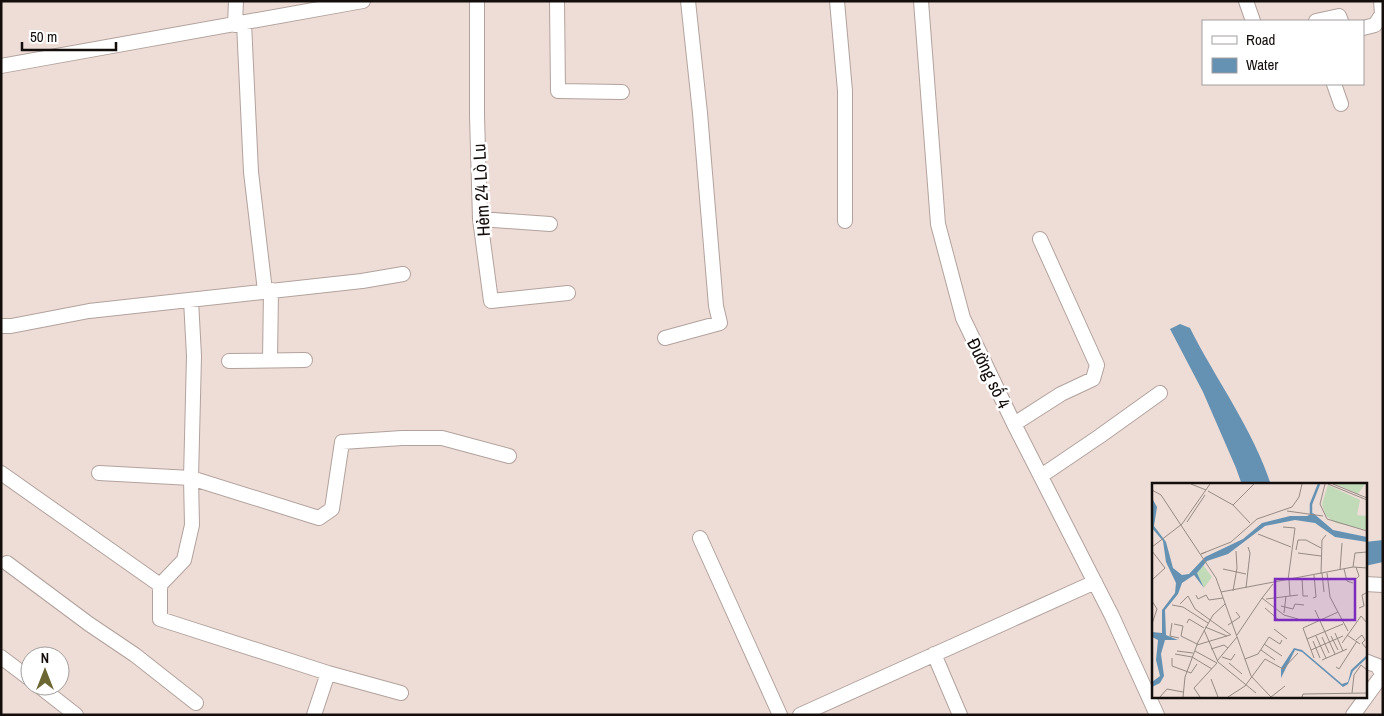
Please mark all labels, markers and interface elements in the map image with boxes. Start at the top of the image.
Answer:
scale bar [22,20,116,52]
legend [1202,20,1364,85]
text: 50 m [30,26,57,47]
text: Road [1246,29,1275,50]
text: Water [1246,54,1278,75]
street label: Hẻm 24 Lò Lu [466,143,496,237]
street label: Đường số 4 [961,334,1017,412]
inset map [1152,483,1366,698]
north arrow [20,646,70,696]
text: N [41,649,49,667]

